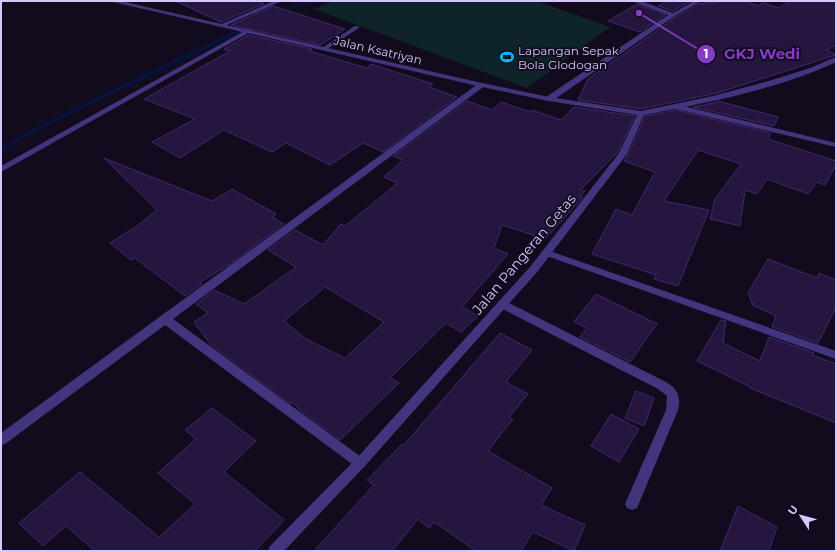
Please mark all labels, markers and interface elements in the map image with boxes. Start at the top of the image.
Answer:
street label: Jalan Ksatriyan [331,32,424,67]
callout: GKJ Wedi [696,41,808,68]
place label: Lapangan Sepak Bola Glodogan [518,43,620,72]
text: GKJ Wedi [724,44,800,63]
text: 1 [704,46,708,61]
sports icon: Lapangan Sepak Bola Glodogan [499,49,515,65]
street label: Jalan Pangeran Getas [468,190,580,319]
north arrow [781,496,821,536]
text: U [785,502,801,518]

